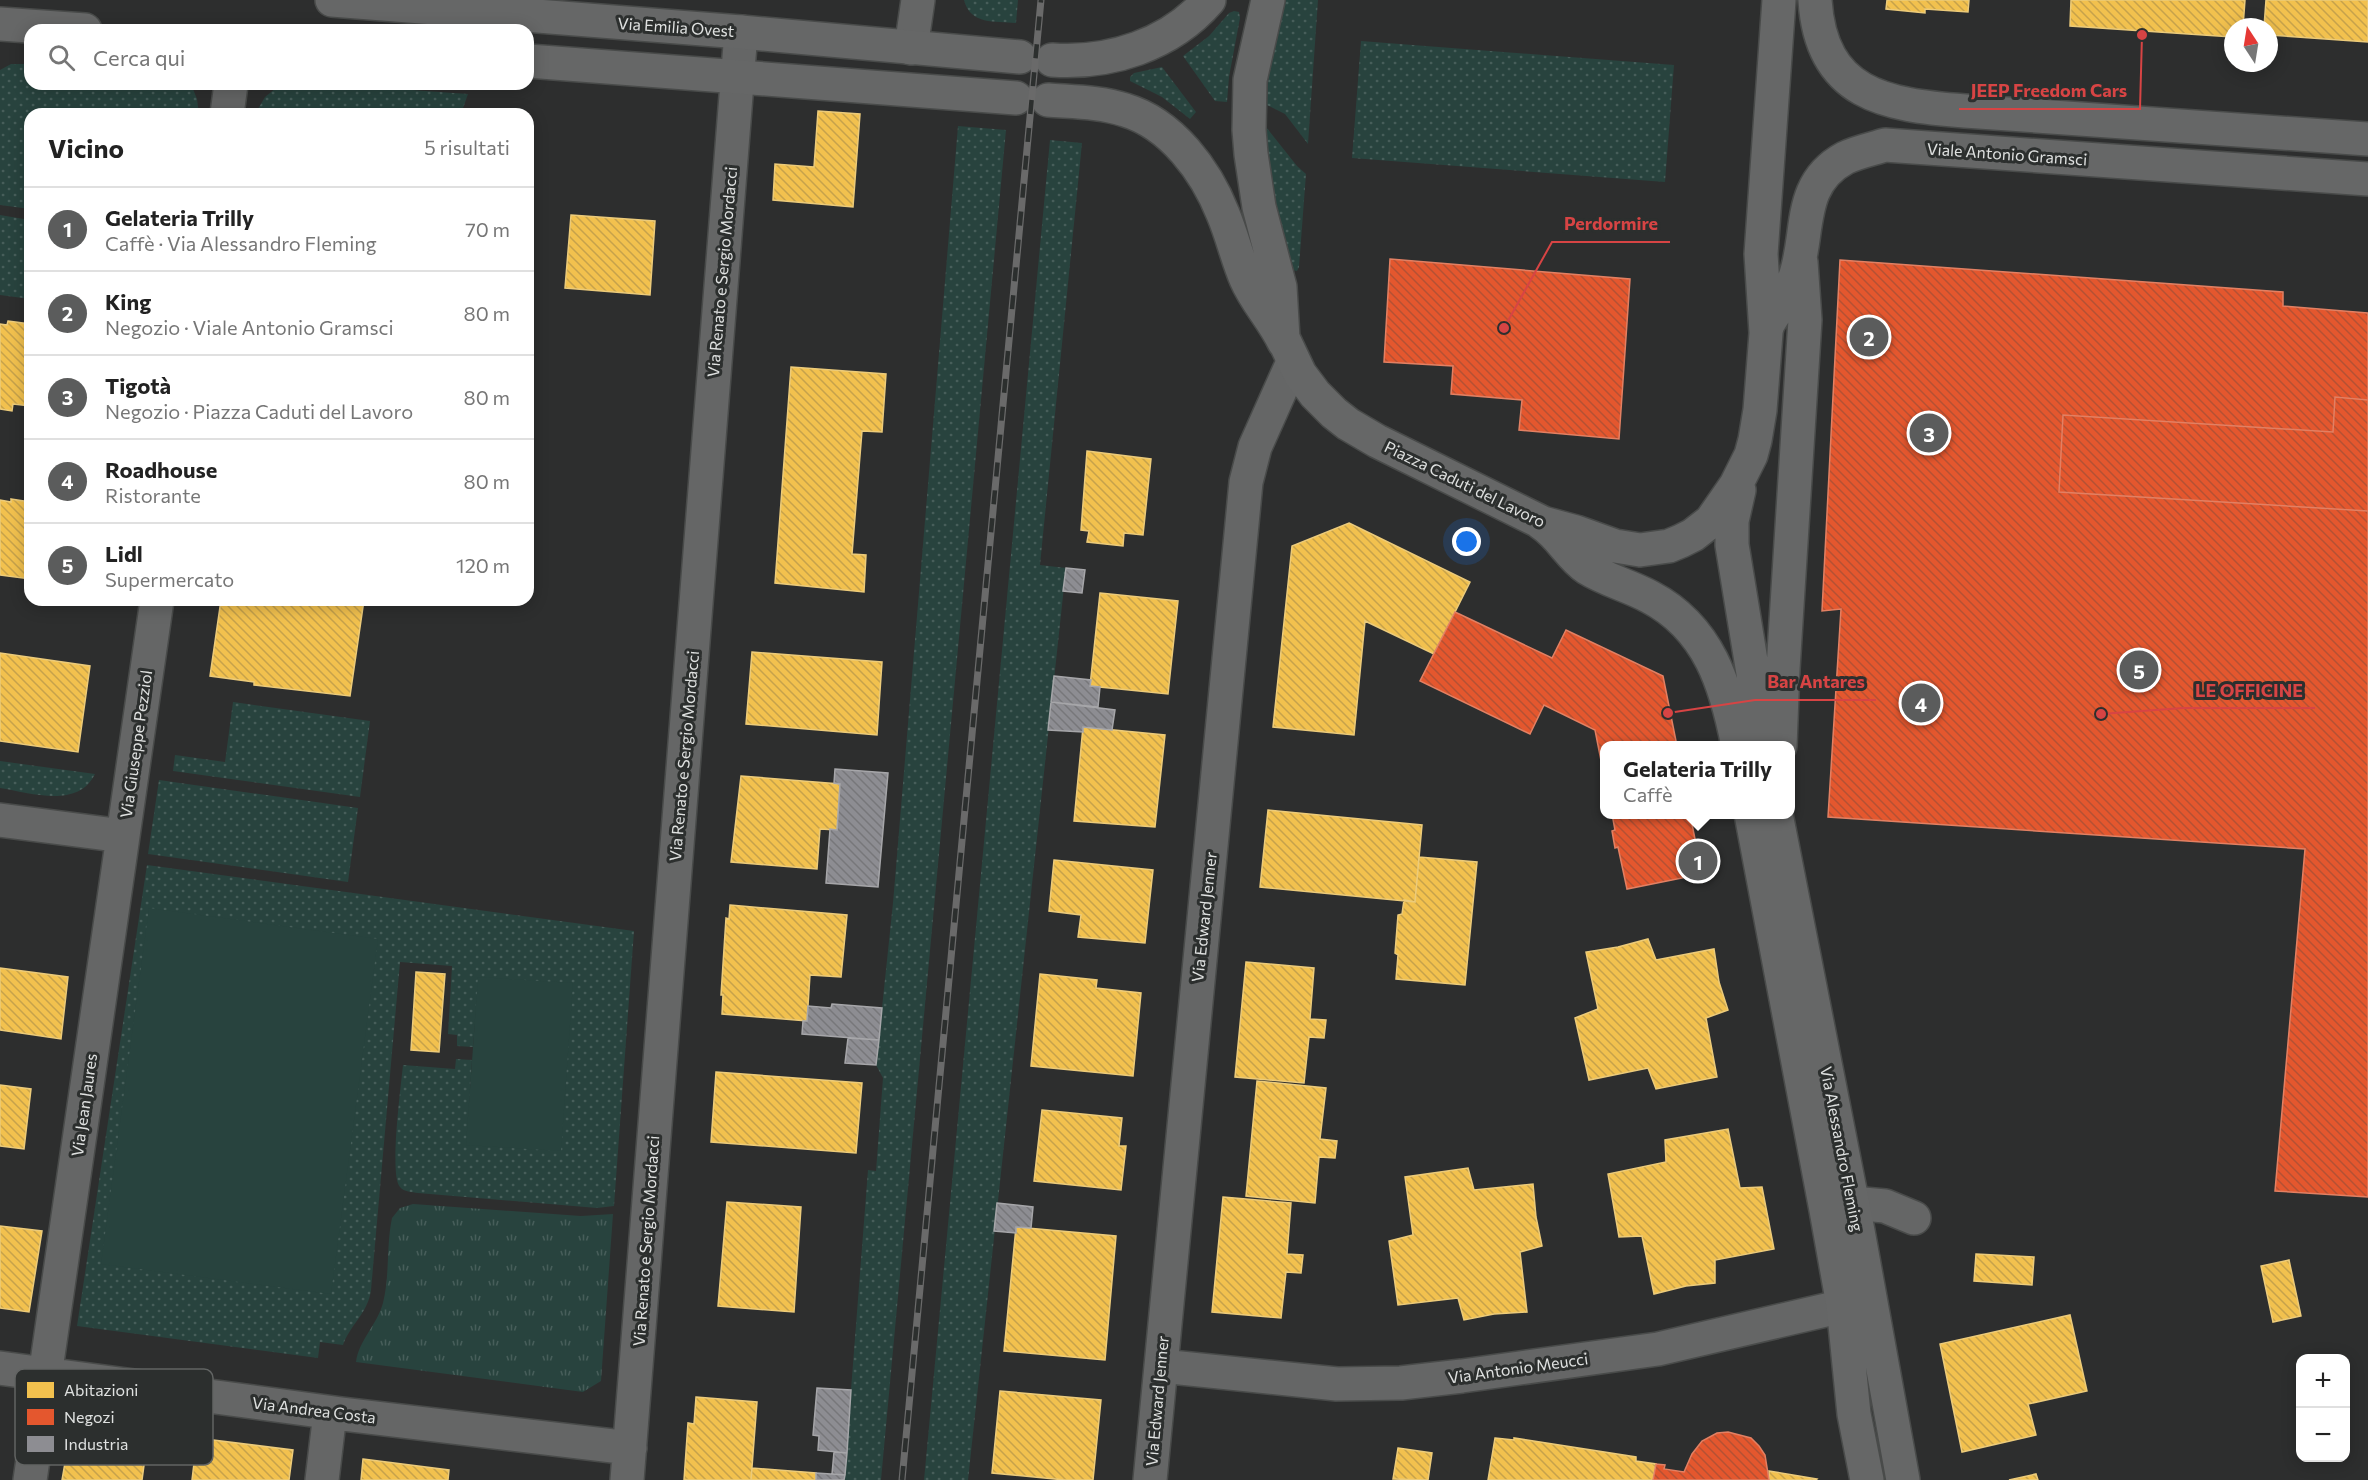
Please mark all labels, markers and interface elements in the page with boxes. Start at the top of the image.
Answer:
street label: Via Emilia Ovest [617,13,735,40]
north arrow [2224,18,2278,72]
search box [24,24,534,90]
icon: search [45,41,78,74]
text: Cerca qui [93,44,185,71]
callout: JEEP Freedom Cars [1959,73,2140,109]
text: JEEP Freedom Cars [1971,79,2127,101]
text: Vicino [48,132,124,163]
text: 5 risultati [424,135,510,159]
street label: Viale Antonio Gramsci [1926,138,2088,169]
street label: Via Renato e Sergio Mordacci [703,166,740,378]
text: Gelateria Trilly [105,204,254,231]
callout: Perdormire [1552,206,1670,242]
text: Perdormire [1564,212,1658,234]
text: 1 [63,217,72,241]
text: 70 m [465,217,510,241]
text: Caffè · Via Alessandro Fleming [105,231,377,255]
text: King [105,288,151,315]
text: 2 [62,301,73,325]
text: 80 m [464,301,510,325]
pin: 2 [1850,314,1888,360]
text: Negozio · Viale Antonio Gramsci [105,315,394,339]
text: Tigotà [105,372,171,399]
text: 3 [62,385,73,409]
text: 80 m [464,385,510,409]
text: Negozio · Piazza Caduti del Lavoro [105,399,413,423]
pin: 3 [1910,410,1948,456]
street label: Piazza Caduti del Lavoro [1382,436,1549,531]
text: Roadhouse [105,456,217,483]
text: 4 [61,469,74,493]
text: 80 m [464,469,510,493]
text: Ristorante [105,483,201,507]
your location [1452,527,1481,556]
text: Lidl [105,540,143,567]
text: 5 [62,553,73,577]
text: 120 m [456,553,510,577]
text: Supermercato [105,567,234,591]
pin: 5 [2120,648,2158,692]
street label: Via Renato e Sergio Mordacci [665,650,702,862]
callout: Bar Antares [1755,664,1876,700]
street label: Via Giuseppe Pezziol [116,669,155,819]
text: Bar Antares [1767,670,1865,692]
callout: LE OFFICINE [2183,672,2315,708]
text: LE OFFICINE [2195,679,2303,701]
pin: 4 [1902,680,1940,726]
popup [1600,741,1795,819]
text: Gelateria Trilly [1623,755,1772,782]
text: Caffè [1623,782,1673,806]
pin: 1 [1678,838,1718,884]
street label: Via Edward Jenner [1187,850,1220,983]
street label: Via Jean Jaures [67,1052,100,1158]
street label: Via Alessandro Fleming [1817,1065,1868,1233]
street label: Via Renato e Sergio Mordacci [629,1135,662,1347]
street label: Via Edward Jenner [1141,1334,1172,1467]
street label: Via Antonio Meucci [1447,1348,1589,1387]
map controls [2296,1354,2350,1462]
button: + [2296,1354,2350,1408]
legend [15,1369,213,1465]
text: Abitazioni [64,1380,138,1399]
street label: Via Andrea Costa [251,1392,377,1427]
text: Negozi [64,1407,115,1426]
button: − [2296,1408,2350,1462]
text: Industria [64,1434,128,1453]

